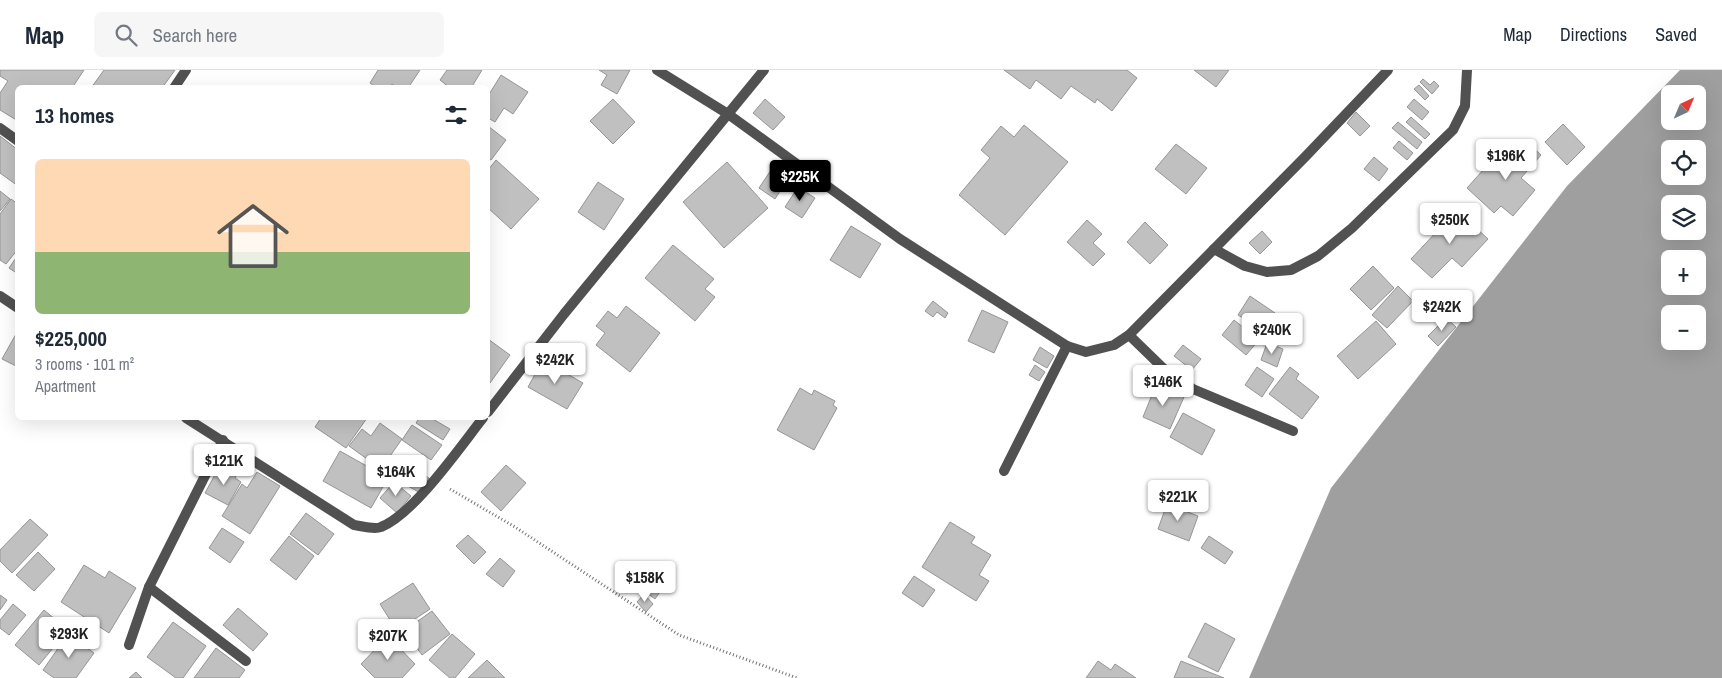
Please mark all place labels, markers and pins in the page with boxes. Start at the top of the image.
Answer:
pin: $196K [1471,138,1541,181]
pin: $225K [765,160,835,202]
pin: $250K [1415,202,1485,245]
pin: $242K [1407,290,1477,332]
pin: $240K [1237,312,1307,355]
pin: $242K [520,342,590,385]
pin: $146K [1128,364,1198,407]
pin: $121K [189,444,259,486]
pin: $164K [361,454,431,497]
pin: $221K [1143,480,1213,522]
pin: $158K [610,560,680,603]
pin: $293K [34,616,104,659]
pin: $207K [353,618,423,661]

